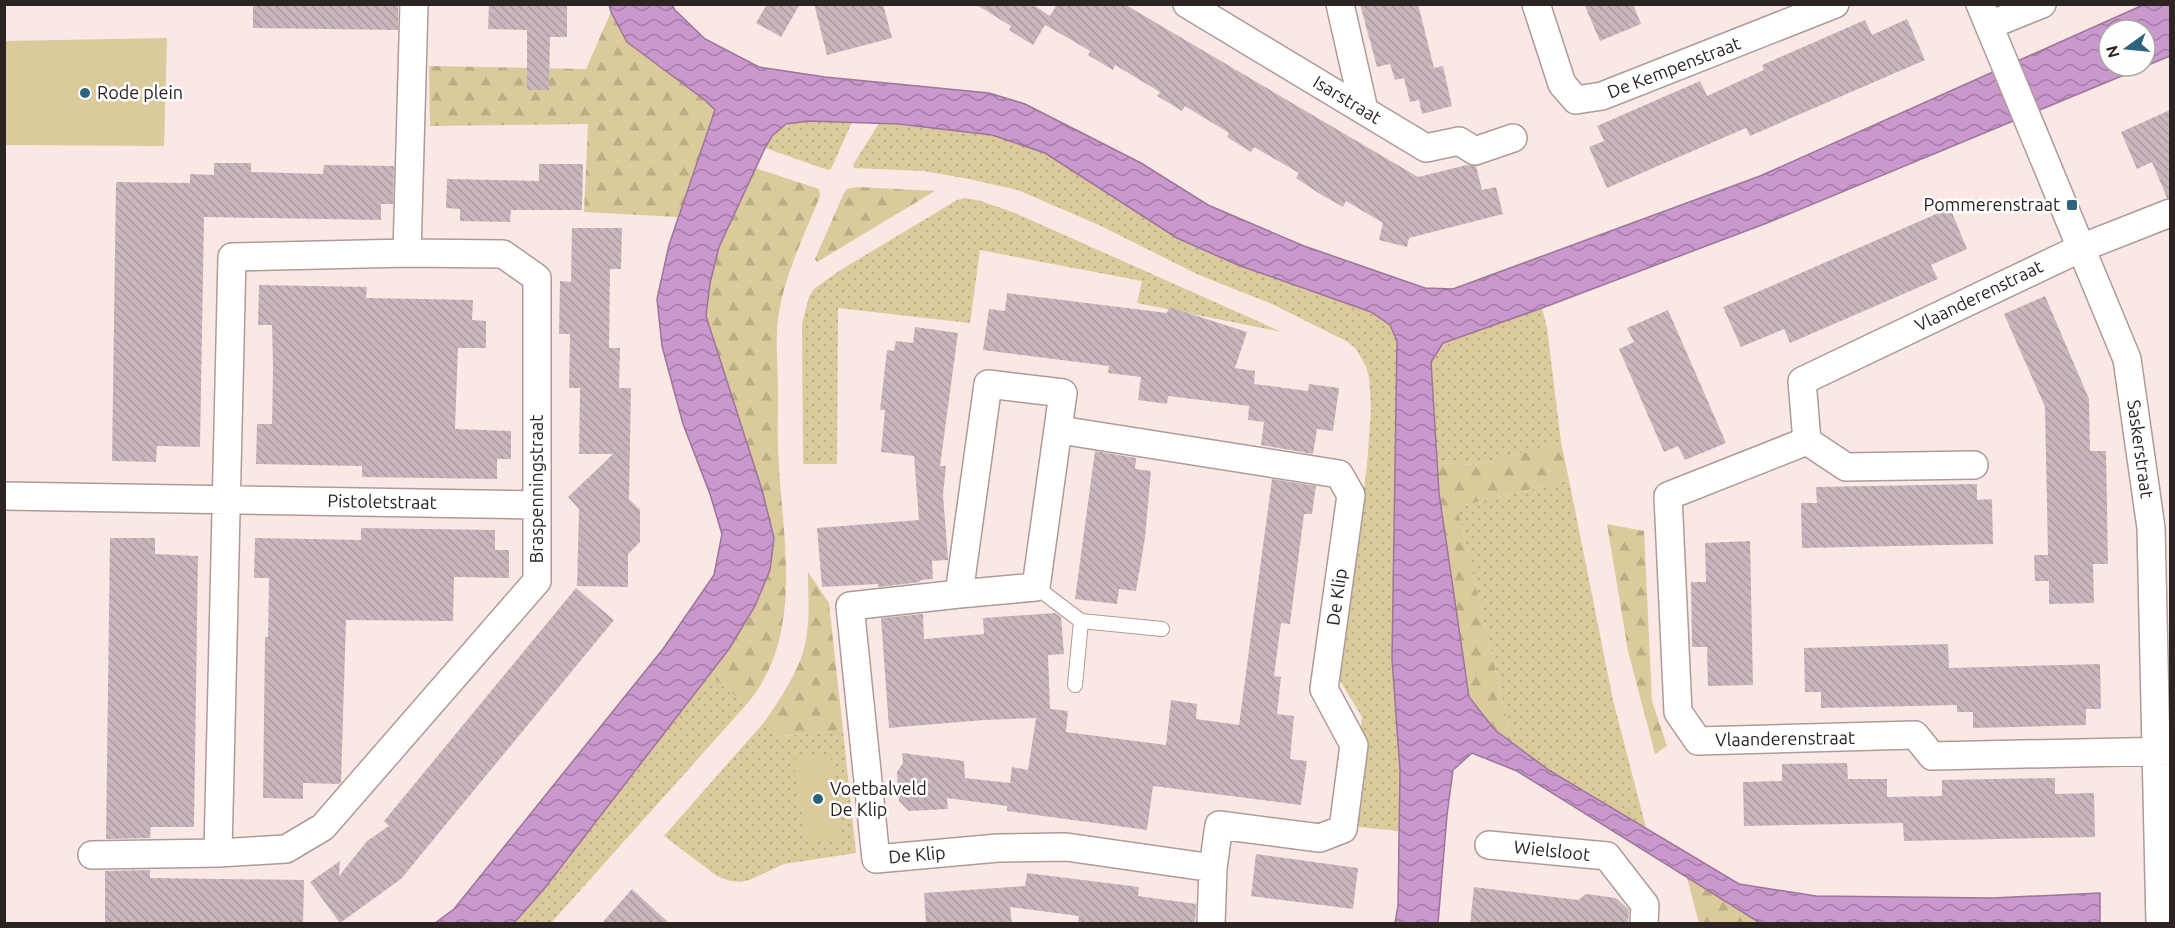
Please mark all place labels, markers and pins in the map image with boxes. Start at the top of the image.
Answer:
place label: Rode plein [97,82,183,102]
marker: Rode plein [78,86,92,100]
place label: Pommerenstraat [1924,194,2060,214]
marker: Pommerenstraat [2065,198,2079,212]
place label: Voetbalveld De Klip [830,778,927,819]
marker: Voetbalveld De Klip [811,792,825,806]

